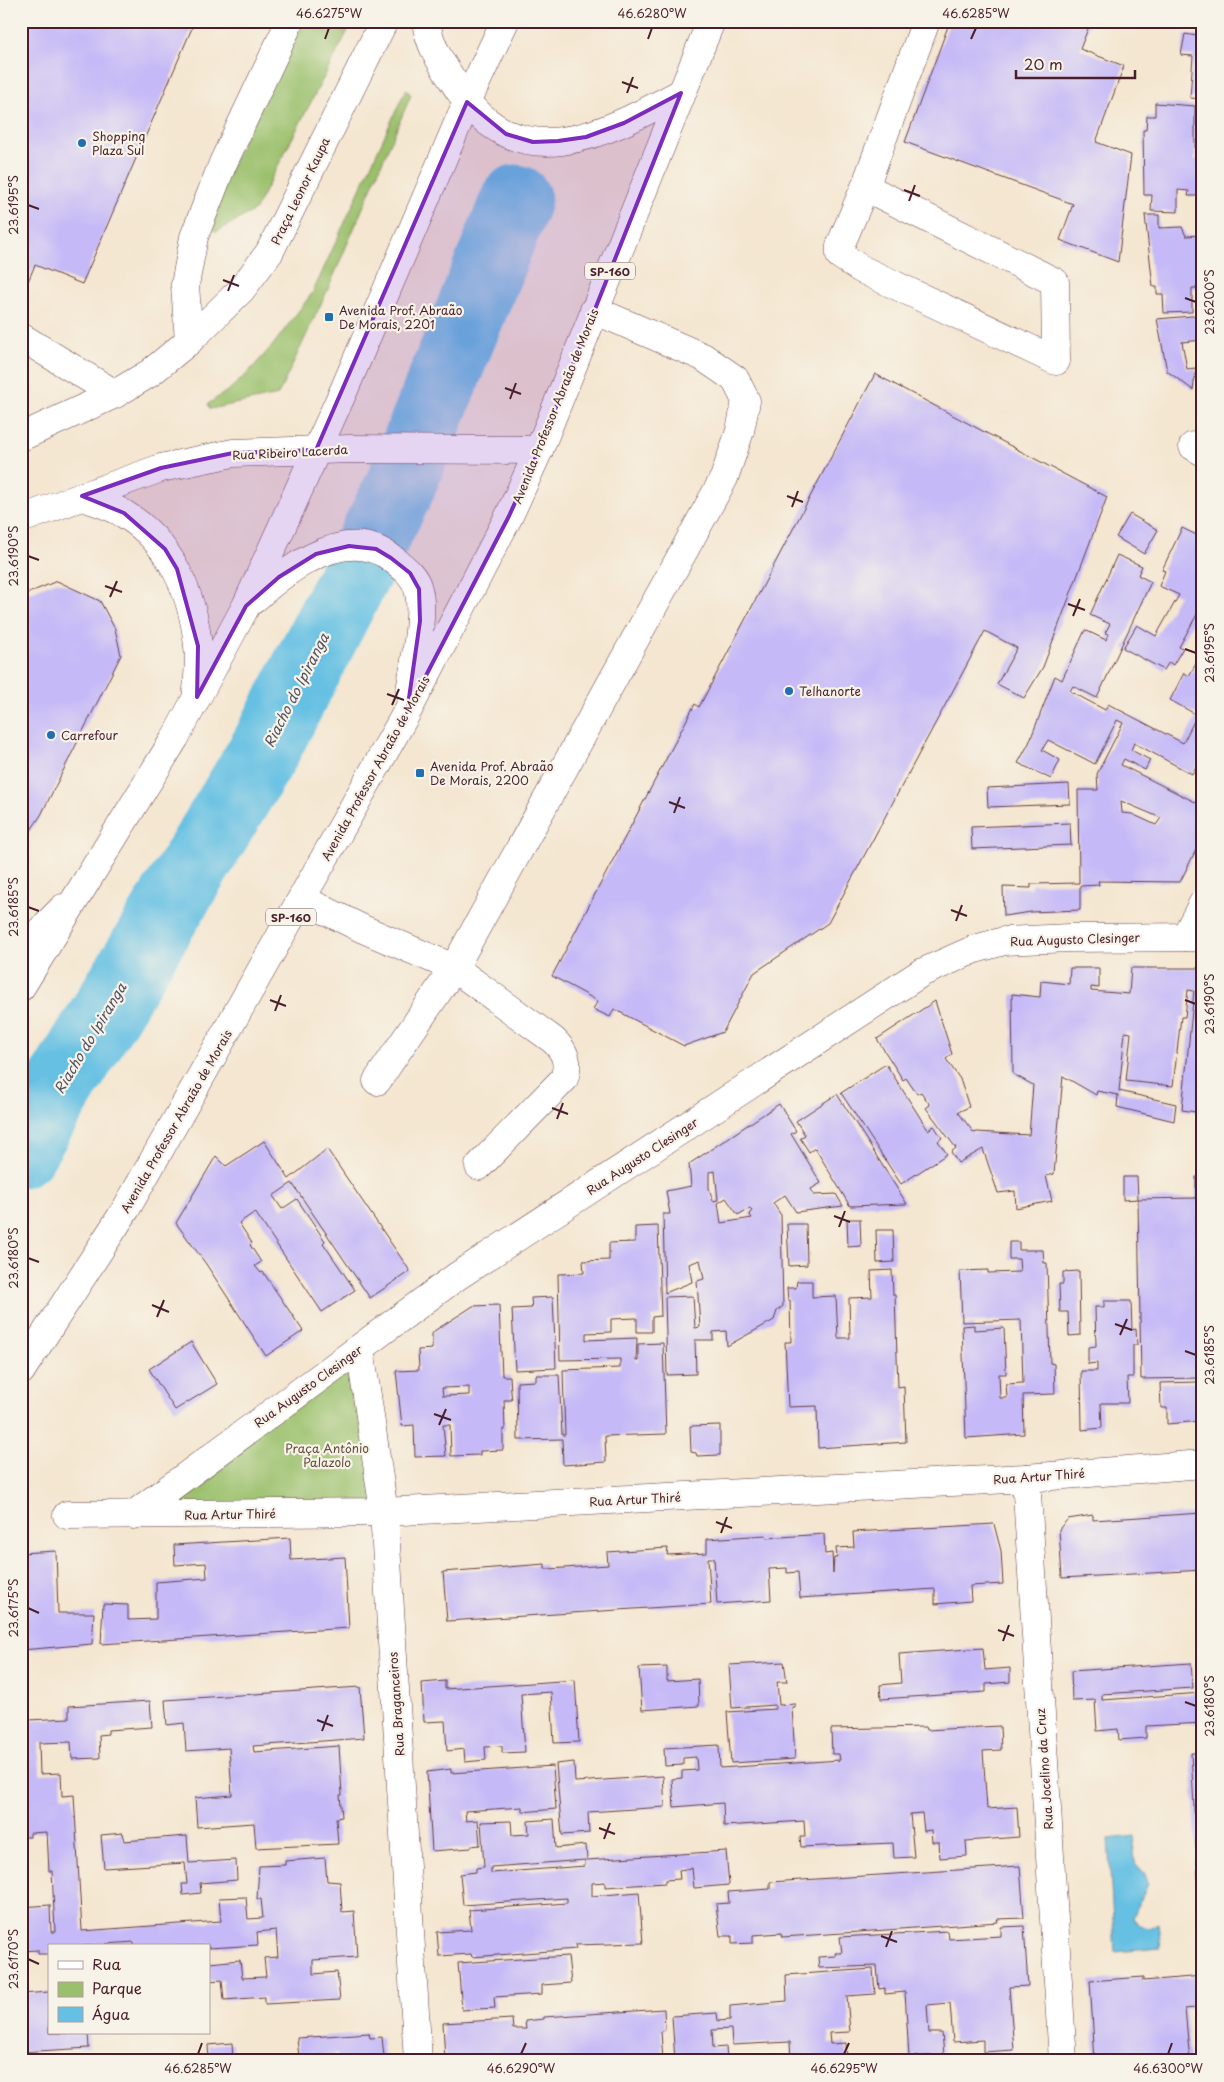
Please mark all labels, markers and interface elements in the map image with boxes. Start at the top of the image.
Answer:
text: 46.6275°W [296,4,363,22]
text: 46.6280°W [617,4,687,22]
text: 46.6285°W [942,4,1010,22]
scale bar [1016,48,1135,80]
text: 20 m [1024,52,1063,75]
place label: Shopping Plaza Sul [92,127,145,159]
street label: Praça Leonor Kaupa [266,133,334,248]
marker: Shopping Plaza Sul [76,137,88,149]
text: 23.6195°S [4,175,22,235]
road number: SP-160 [585,262,635,280]
text: 23.6200°S [1200,269,1218,335]
place label: Avenida Prof. Abraão De Morais, 2201 [339,301,463,333]
street label: Avenida Professor Abraão de Morais [508,305,603,506]
marker: Avenida Prof. Abraão De Morais, 2201 [323,311,335,323]
street label: Rua Ribeiro Lacerda [232,440,349,464]
text: 23.6190°S [4,526,22,586]
text: 23.6195°S [1200,623,1218,683]
water label: Riacho do Ipiranga [258,628,334,751]
street label: Avenida Professor Abraão de Morais [316,672,434,864]
place label: Telhanorte [799,682,861,700]
marker: Telhanorte [783,685,795,697]
place label: Carrefour [61,726,118,744]
marker: Carrefour [45,729,57,741]
place label: Avenida Prof. Abraão De Morais, 2200 [430,757,554,789]
marker: Avenida Prof. Abraão De Morais, 2200 [414,767,426,779]
text: 23.6185°S [4,877,22,937]
road number: SP-160 [266,909,316,926]
street label: Rua Augusto Clesinger [1010,928,1141,950]
text: 23.6190°S [1200,974,1218,1034]
water label: Riacho do Ipiranga [49,978,132,1097]
street label: Avenida Professor Abraão de Morais [116,1026,236,1216]
street label: Rua Augusto Clesinger [583,1113,702,1199]
text: 23.6180°S [4,1227,22,1289]
text: 23.6185°S [1200,1325,1218,1385]
street label: Rua Augusto Clesinger [250,1340,366,1431]
park label: Praça Antônio Palazolo [285,1439,369,1471]
street label: Rua Artur Thiré [993,1464,1085,1488]
street label: Rua Artur Thiré [589,1488,681,1510]
street label: Rua Artur Thiré [184,1504,276,1524]
text: 23.6175°S [4,1578,22,1638]
street label: Rua Braganceiros [383,1651,409,1757]
text: 23.6180°S [1200,1675,1218,1737]
street label: Rua Jocelino da Cruz [1031,1708,1057,1830]
text: 23.6170°S [4,1929,22,1989]
legend [48,1944,210,2034]
text: Rua [92,1952,121,1975]
text: Parque [92,1976,142,1999]
text: Água [92,2002,130,2025]
text: 46.6285°W [164,2059,232,2077]
text: 46.6290°W [487,2059,556,2077]
text: 46.6295°W [810,2059,878,2077]
text: 46.6300°W [1133,2059,1203,2077]

